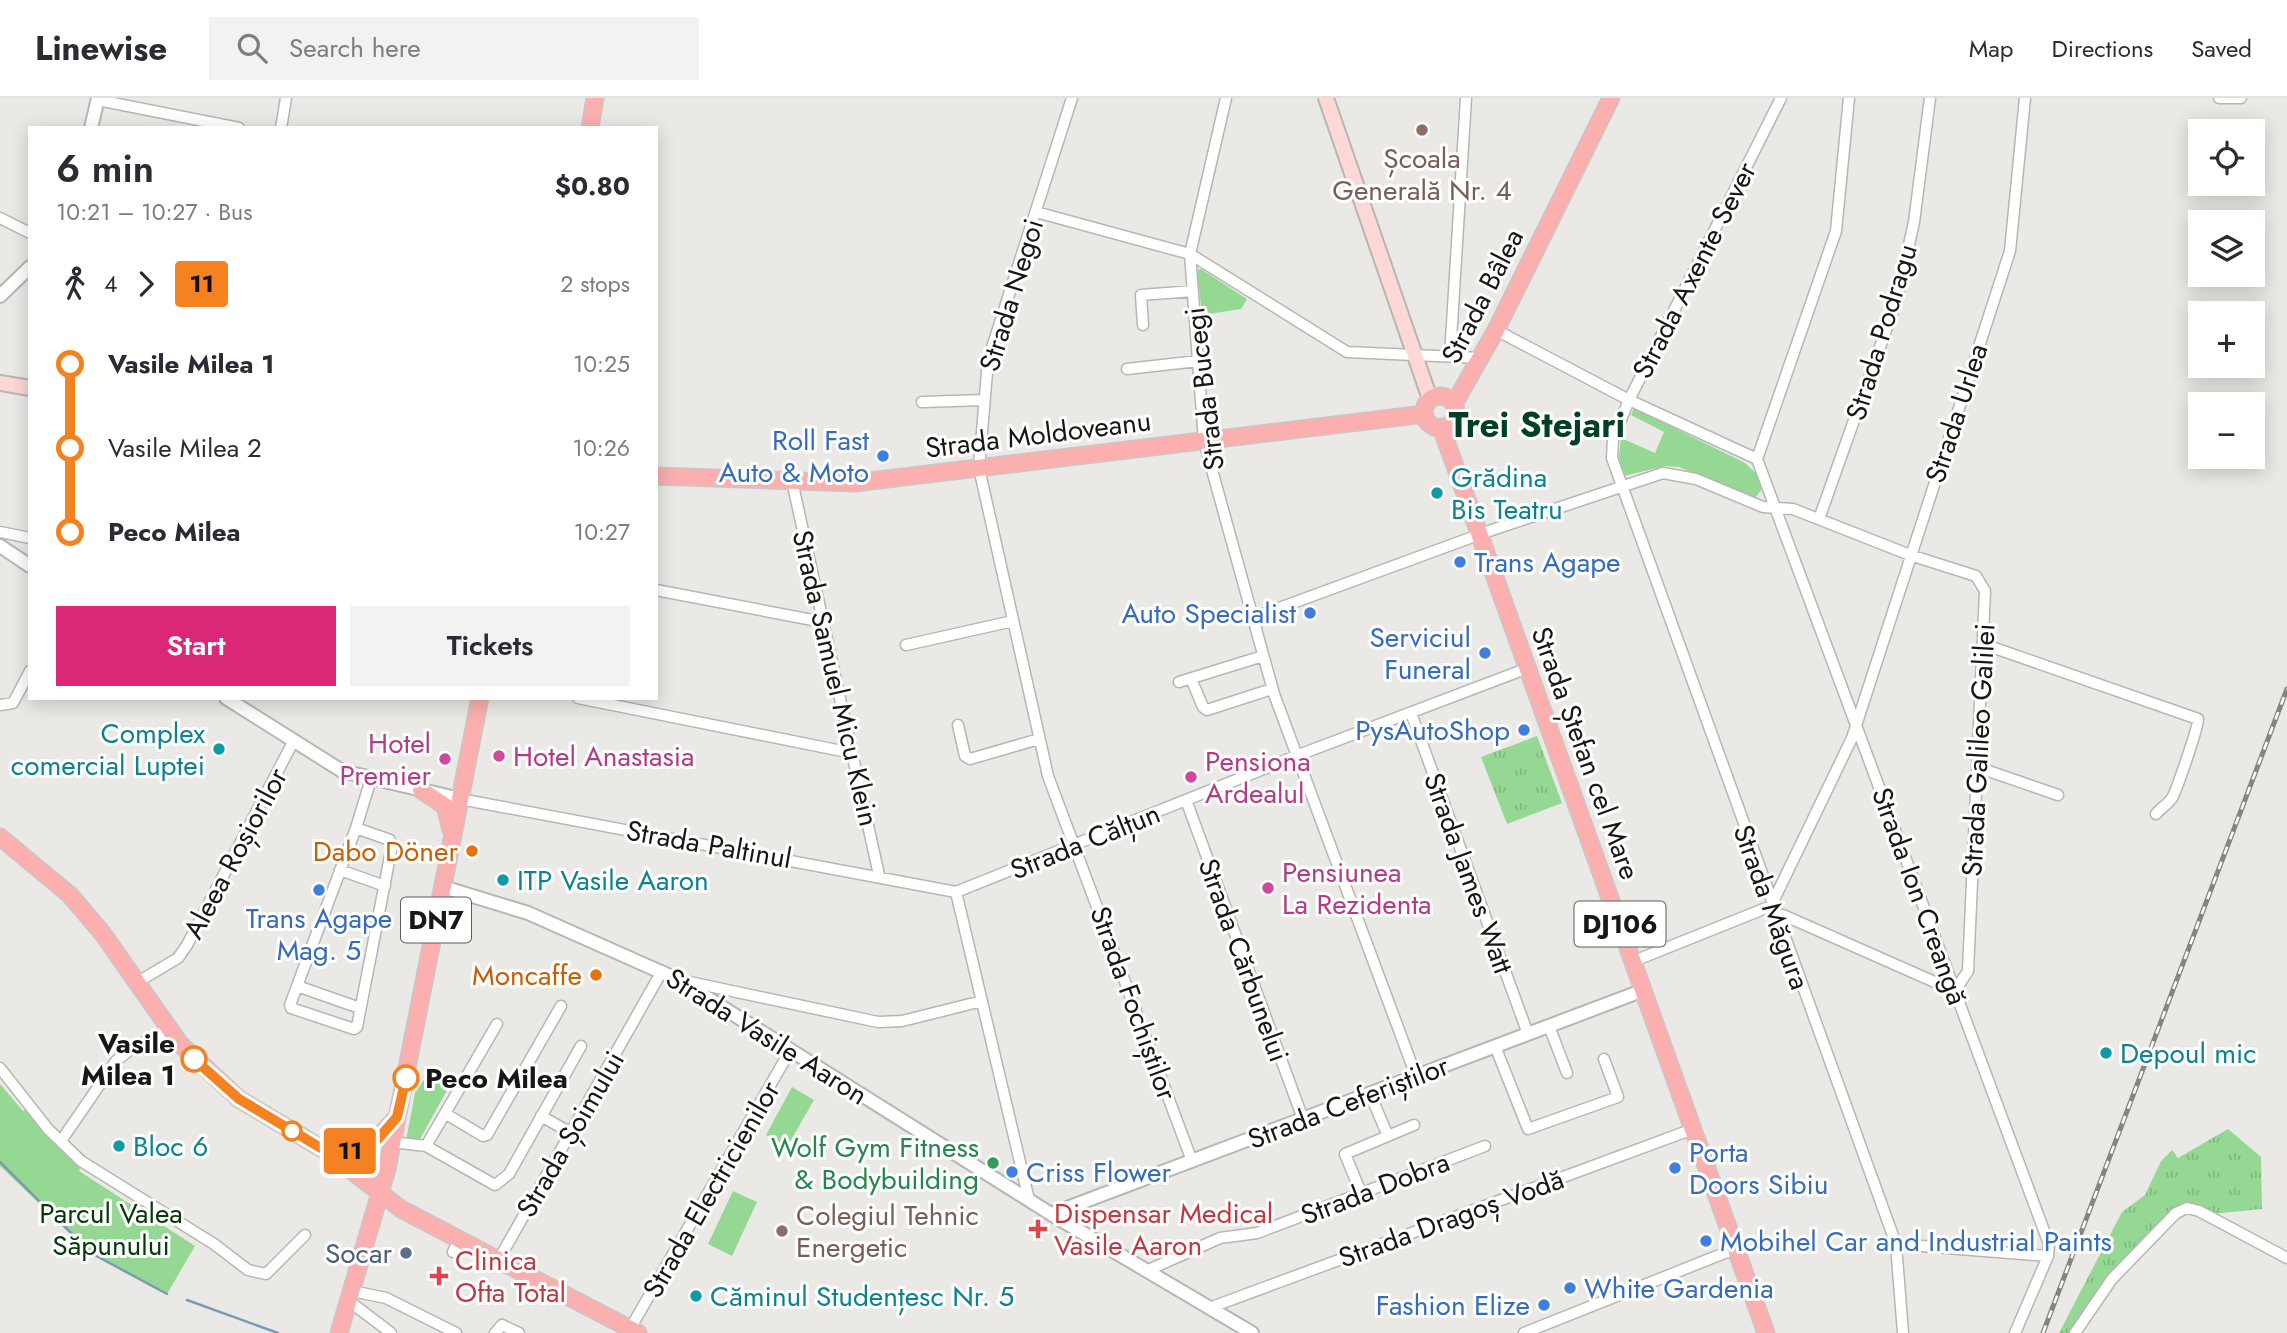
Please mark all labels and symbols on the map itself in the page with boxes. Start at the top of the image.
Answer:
marker: Școala Generală Nr. 4 [1414,122,1430,138]
place label: Școala Generală Nr. 4 [1332,138,1512,211]
street label: Strada Axente Sever [1622,154,1767,386]
street label: Strada Negoi [969,214,1054,377]
street label: Strada Bâlea [1431,222,1534,371]
street label: Strada Podragu [1835,239,1928,425]
street label: Strada Bucegi [1174,305,1235,473]
street label: Strada Urlea [1915,338,1998,488]
street label: Strada Moldoveanu [923,400,1153,469]
district label: Trei Stejari [1449,400,1625,450]
place label: Roll Fast Auto & Moto [719,420,869,493]
marker: Roll Fast Auto & Moto [875,448,891,464]
place label: Grădina Bis Teatru [1451,457,1563,530]
marker: Grădina Bis Teatru [1429,485,1445,501]
street label: Strada Samuel Micu Klein [781,526,890,830]
place label: Trans Agape [1474,542,1621,583]
marker: Trans Agape [1452,554,1468,570]
place label: Auto Specialist [1121,593,1296,634]
marker: Auto Specialist [1302,605,1318,621]
place label: Serviciul Funeral [1369,617,1471,690]
street label: Strada Ștefan cel Mare [1521,621,1650,885]
street label: Strada Galileo Galilei [1951,622,2006,878]
marker: Serviciul Funeral [1477,645,1493,661]
place label: PysAutoShop [1355,710,1510,751]
place label: Complex comercial Luptei [11,713,205,786]
marker: PysAutoShop [1516,722,1532,738]
place label: Hotel Premier [339,723,431,796]
place label: Hotel Anastasia [513,736,694,777]
marker: Complex comercial Luptei [211,741,227,757]
place label: Pensiona Ardealul [1205,741,1311,814]
marker: Hotel Anastasia [491,748,507,764]
marker: Hotel Premier [437,751,453,767]
street label: Aleea Roșiorilor [173,760,298,946]
street label: Strada James Watt [1413,767,1524,980]
marker: Pensiona Ardealul [1183,769,1199,785]
street label: Strada Ion Creangă [1861,782,1978,1011]
street label: Strada Călțun [1004,793,1166,890]
street label: Strada Paltinul [623,810,795,879]
street label: Strada Măgura [1723,819,1820,995]
place label: Dabo Döner [313,831,458,872]
marker: Dabo Döner [464,843,480,859]
place label: Pensiunea La Rezidenta [1282,852,1432,925]
street label: Strada Cărbunelui [1188,853,1299,1068]
place label: ITP Vasile Aaron [517,860,709,901]
marker: ITP Vasile Aaron [495,872,511,888]
marker: Pensiunea La Rezidenta [1260,880,1276,896]
marker: Trans Agape Mag. 5 [311,882,327,898]
place label: Trans Agape Mag. 5 [246,898,392,971]
road number: DN7 [401,898,471,942]
street label: Strada Fochiștilor [1079,901,1188,1106]
road number: DJ106 [1574,902,1666,946]
place label: Moncaffe [472,955,582,996]
street label: Strada Vasile Aaron [658,958,876,1115]
marker: Moncaffe [588,967,604,983]
place label: Vasile Milea 1 [81,1023,175,1096]
place label: Depoul mic [2120,1033,2257,1074]
street label: Strada Șoimului [506,1044,635,1225]
street label: Strada Ceferiștilor [1242,1045,1455,1160]
marker: Depoul mic [2098,1045,2114,1061]
marker: Vasile Milea 1 [181,1046,207,1072]
place label: Peco Milea [425,1058,568,1099]
marker: Peco Milea [393,1065,419,1091]
street label: Strada Electricienilor [633,1073,791,1305]
unlabelled marker [282,1121,302,1141]
place label: Bloc 6 [133,1126,208,1167]
place label: Wolf Gym Fitness & Bodybuilding [771,1127,979,1200]
line badge: 11 [318,1128,382,1174]
place label: Porta Doors Sibiu [1689,1132,1828,1205]
marker: Bloc 6 [111,1138,127,1154]
street label: Strada Dobra [1295,1141,1455,1236]
place label: Criss Flower [1026,1152,1171,1193]
marker: Wolf Gym Fitness & Bodybuilding [985,1155,1001,1171]
street label: Strada Dragoș Vodă [1333,1159,1570,1278]
marker: Porta Doors Sibiu [1667,1160,1683,1176]
marker: Criss Flower [1004,1164,1020,1180]
park label: Parcul Valea Săpunului [39,1193,183,1266]
place label: Dispensar Medical Vasile Aaron [1054,1193,1273,1266]
place label: Colegiul Tehnic Energetic [796,1195,979,1268]
marker: Dispensar Medical Vasile Aaron [1028,1219,1048,1239]
place label: Mobihel Car and Industrial Paints [1720,1221,2112,1262]
marker: Colegiul Tehnic Energetic [774,1223,790,1239]
place label: Socar [325,1233,392,1274]
marker: Mobihel Car and Industrial Paints [1698,1233,1714,1249]
place label: Clinica Ofta Total [455,1240,566,1313]
marker: Socar [398,1245,414,1261]
marker: Clinica Ofta Total [429,1266,449,1286]
place label: White Gardenia [1584,1268,1774,1309]
place label: Căminul Studențesc Nr. 5 [710,1276,1014,1317]
marker: White Gardenia [1562,1280,1578,1296]
place label: Fashion Elize [1376,1285,1530,1326]
marker: Căminul Studențesc Nr. 5 [688,1288,704,1304]
marker: Fashion Elize [1536,1297,1552,1313]

